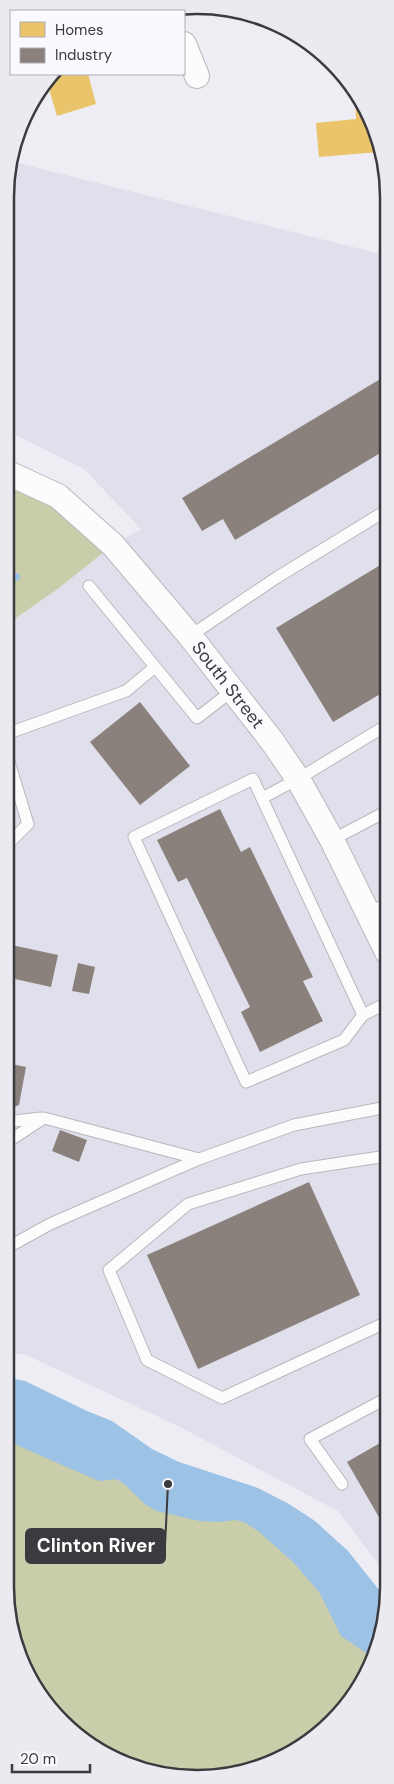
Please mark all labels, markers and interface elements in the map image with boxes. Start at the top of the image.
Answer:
legend [10,10,185,75]
text: Homes [55,20,104,40]
text: Industry [55,45,113,65]
street label: South Street [186,636,270,734]
callout: Clinton River [26,1529,165,1563]
text: Clinton River [37,1533,155,1558]
scale bar [12,1742,90,1774]
text: 20 m [20,1749,56,1769]

